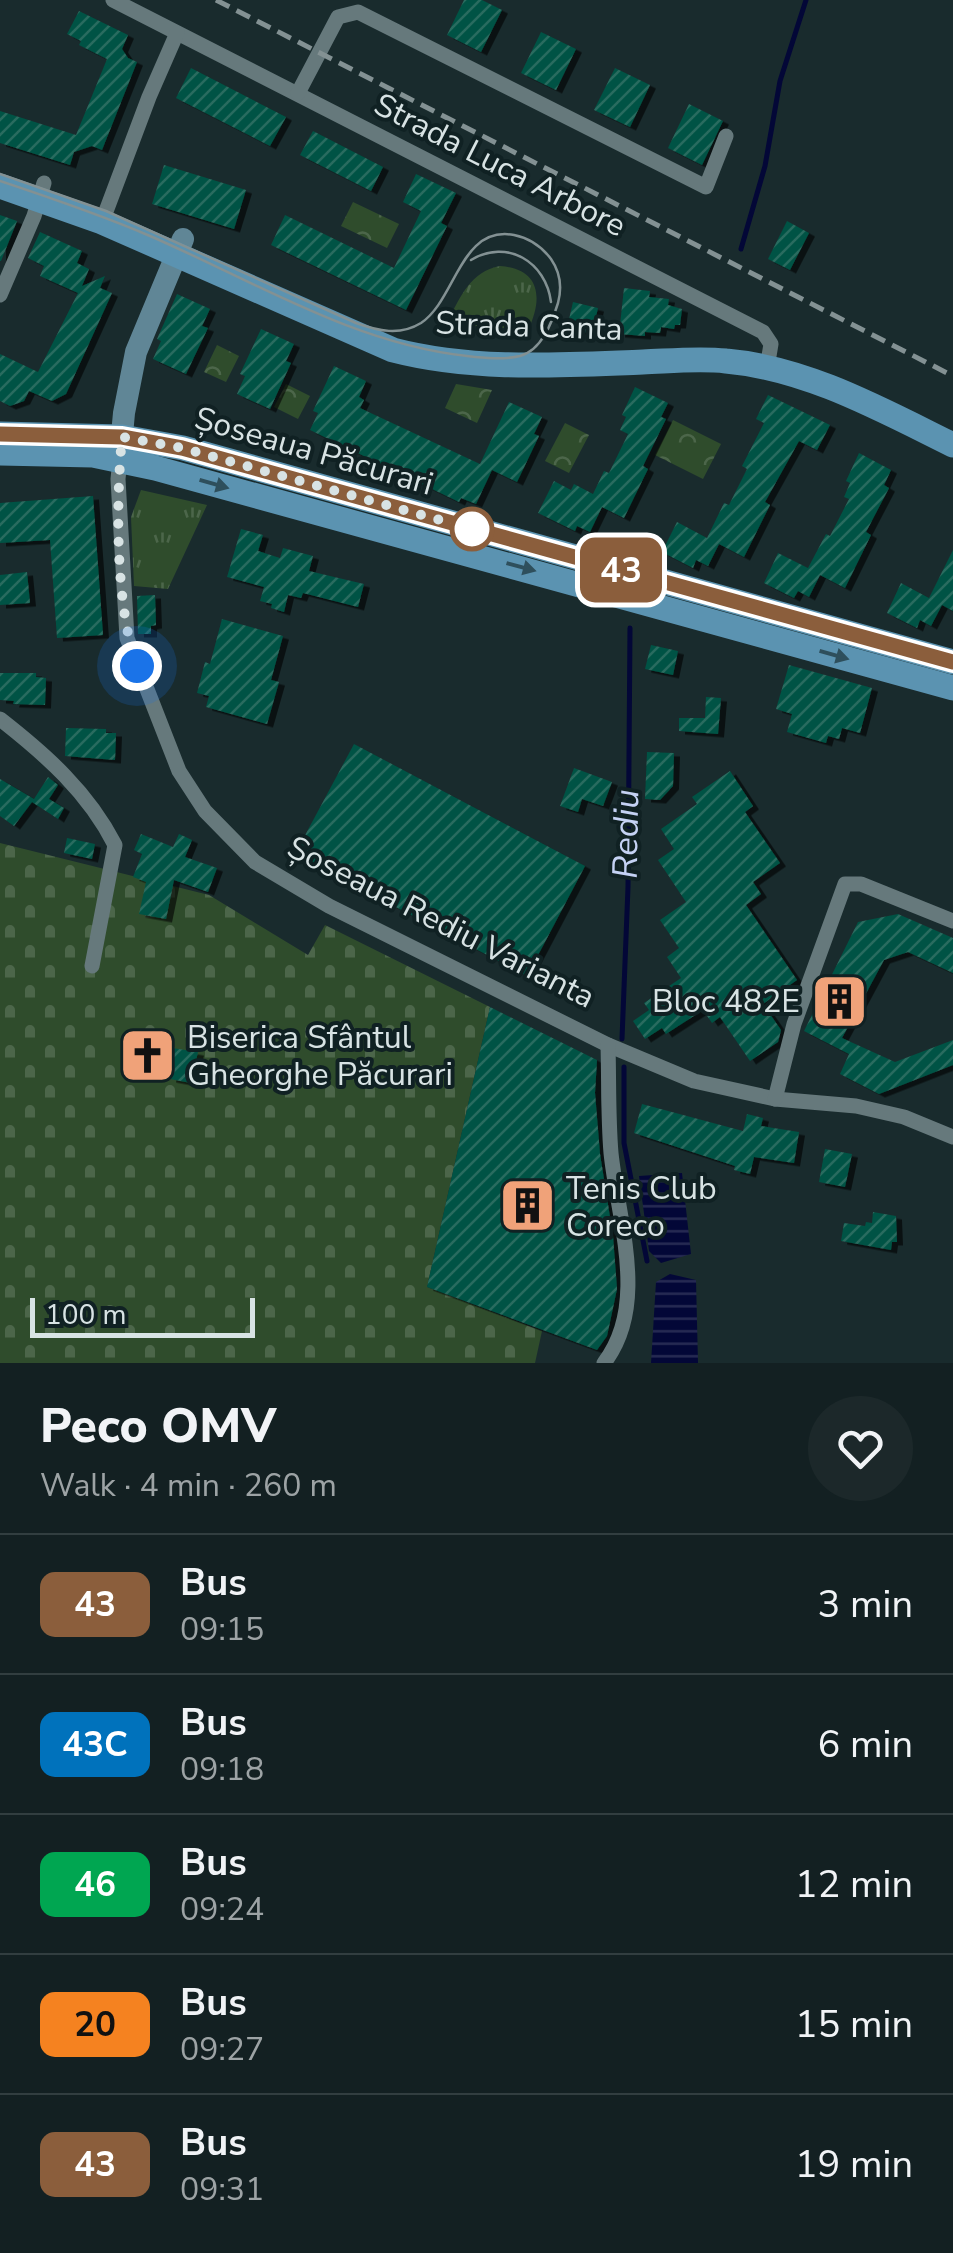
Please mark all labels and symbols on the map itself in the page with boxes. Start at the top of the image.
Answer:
street label: Strada Luca Arbore [367,83,633,247]
street label: Strada Canta [435,301,623,351]
street label: Șoseaua Păcurari [190,396,438,506]
one-way arrow [199,477,230,492]
unlabelled marker [451,508,493,550]
line badge: 43 [576,538,666,602]
one-way arrow [506,559,537,575]
your location [112,641,162,691]
one-way arrow [819,647,850,663]
water label: Rediu [602,789,650,879]
street label: Șoseaua Rediu Varianta [280,826,602,1018]
building icon: Bloc 482E [809,971,869,1031]
place label: Bloc 482E [652,980,800,1023]
place label: Biserica Sfântul Gheorghe Păcurari [187,1016,453,1096]
church icon: Biserica Sfântul Gheorghe Păcurari [118,1025,178,1085]
place label: Tenis Club Coreco [566,1167,717,1247]
building icon: Tenis Club Coreco [497,1176,557,1236]
scale bar [30,1293,255,1338]

